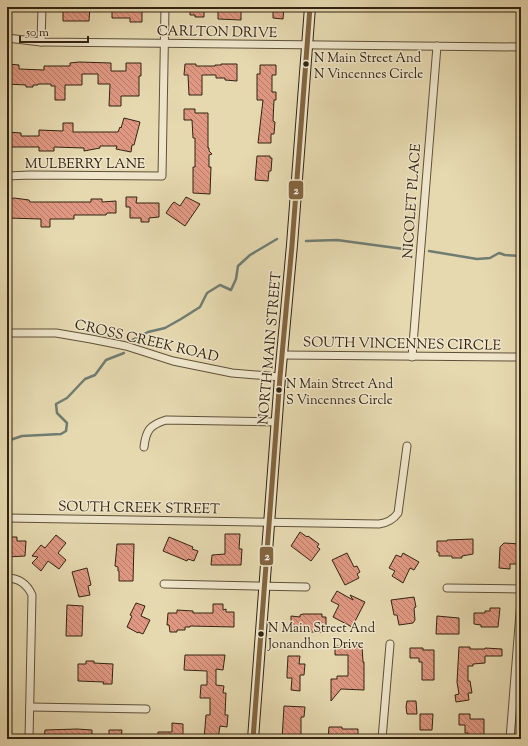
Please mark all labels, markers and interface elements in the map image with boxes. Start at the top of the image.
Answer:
scale bar [20,18,88,44]
street label: CARLTON DRIVE [157,22,278,44]
text: 50 m [25,24,49,42]
place label: N Main Street And N Vincennes Circle [314,50,423,84]
marker: N Main Street And N Vincennes Circle [301,59,311,69]
street label: NICOLET PLACE [399,142,427,259]
street label: MULBERRY LANE [25,155,146,175]
line badge: 2 [288,180,304,200]
text: 2 [293,183,299,199]
street label: NORTH MAIN STREET [254,271,288,426]
street label: CROSS CREEK ROAD [73,316,221,368]
street label: SOUTH VINCENNES CIRCLE [303,333,502,357]
place label: N Main Street And S Vincennes Circle [286,376,394,410]
marker: N Main Street And S Vincennes Circle [274,385,284,395]
street label: SOUTH CREEK STREET [58,498,220,520]
line badge: 2 [259,546,274,566]
text: 2 [264,549,270,565]
place label: N Main Street And Jonandhon Drive [267,620,376,654]
marker: N Main Street And Jonandhon Drive [256,629,266,639]

